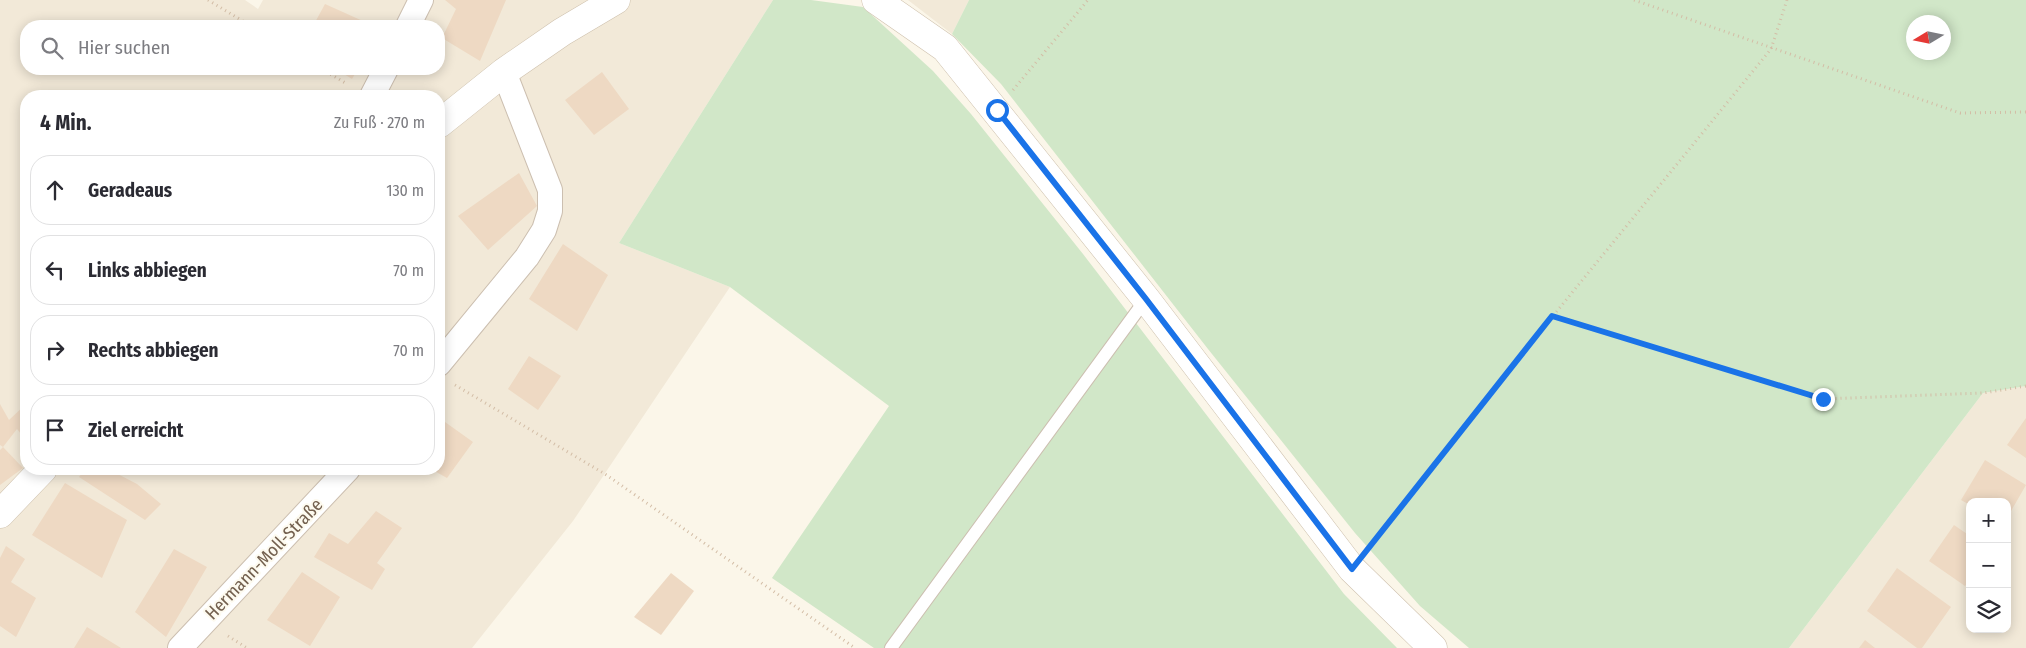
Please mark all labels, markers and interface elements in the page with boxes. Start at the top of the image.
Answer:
north arrow [1906,15,1951,60]
search box [20,20,445,75]
icon: search [38,34,66,62]
text: Hier suchen [78,36,170,59]
route start [986,99,1009,122]
text: 4 Min. [40,110,92,136]
text: Zu Fuß · 270 m [334,113,425,132]
icon: ahead [41,176,69,204]
text: Geradeaus [88,179,172,202]
text: 130 m [386,181,424,200]
icon: left [41,256,69,284]
text: Links abbiegen [88,259,207,282]
text: 70 m [393,261,424,280]
icon: right [41,336,69,364]
text: Rechts abbiegen [88,339,218,362]
text: 70 m [393,341,424,360]
route end [1812,388,1835,411]
icon: arrive [41,416,69,444]
text: Ziel erreicht [88,419,184,442]
street label: Hermann-Moll-Straße [201,494,327,624]
map controls [1966,498,2011,633]
button: + [1966,498,2011,543]
button: − [1966,543,2011,588]
button: layers [1966,588,2011,633]

